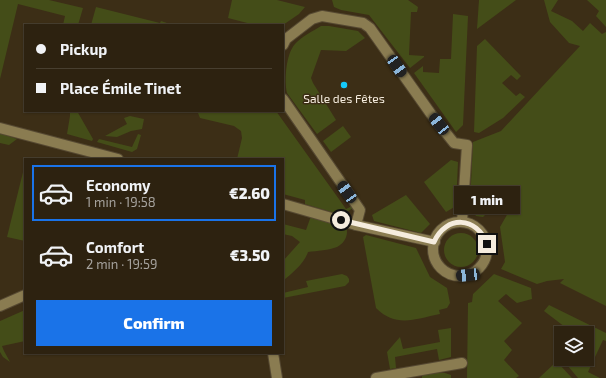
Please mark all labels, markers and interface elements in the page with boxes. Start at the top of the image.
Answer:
text: Pickup [60,40,107,58]
car [385,53,409,79]
text: Place Émile Tinet [60,79,181,97]
marker: Salle des Fêtes [339,80,349,90]
place label: Salle des Fêtes [303,91,385,105]
car [427,111,451,137]
icon: car [38,175,74,211]
text: Economy [86,176,151,194]
car [335,179,359,205]
text: €2.60 [229,184,270,202]
callout: 1 min [454,186,520,214]
text: 1 min [471,192,503,208]
text: 1 min · 19:58 [86,194,156,210]
route start [332,211,350,229]
route end [478,235,496,253]
icon: car [38,237,74,273]
text: Comfort [86,238,144,256]
text: €3.50 [230,246,270,264]
text: 2 min · 19:59 [86,256,157,272]
car [455,268,481,282]
button: Confirm [36,300,272,346]
map controls [554,326,594,366]
button: layers [554,326,594,366]

